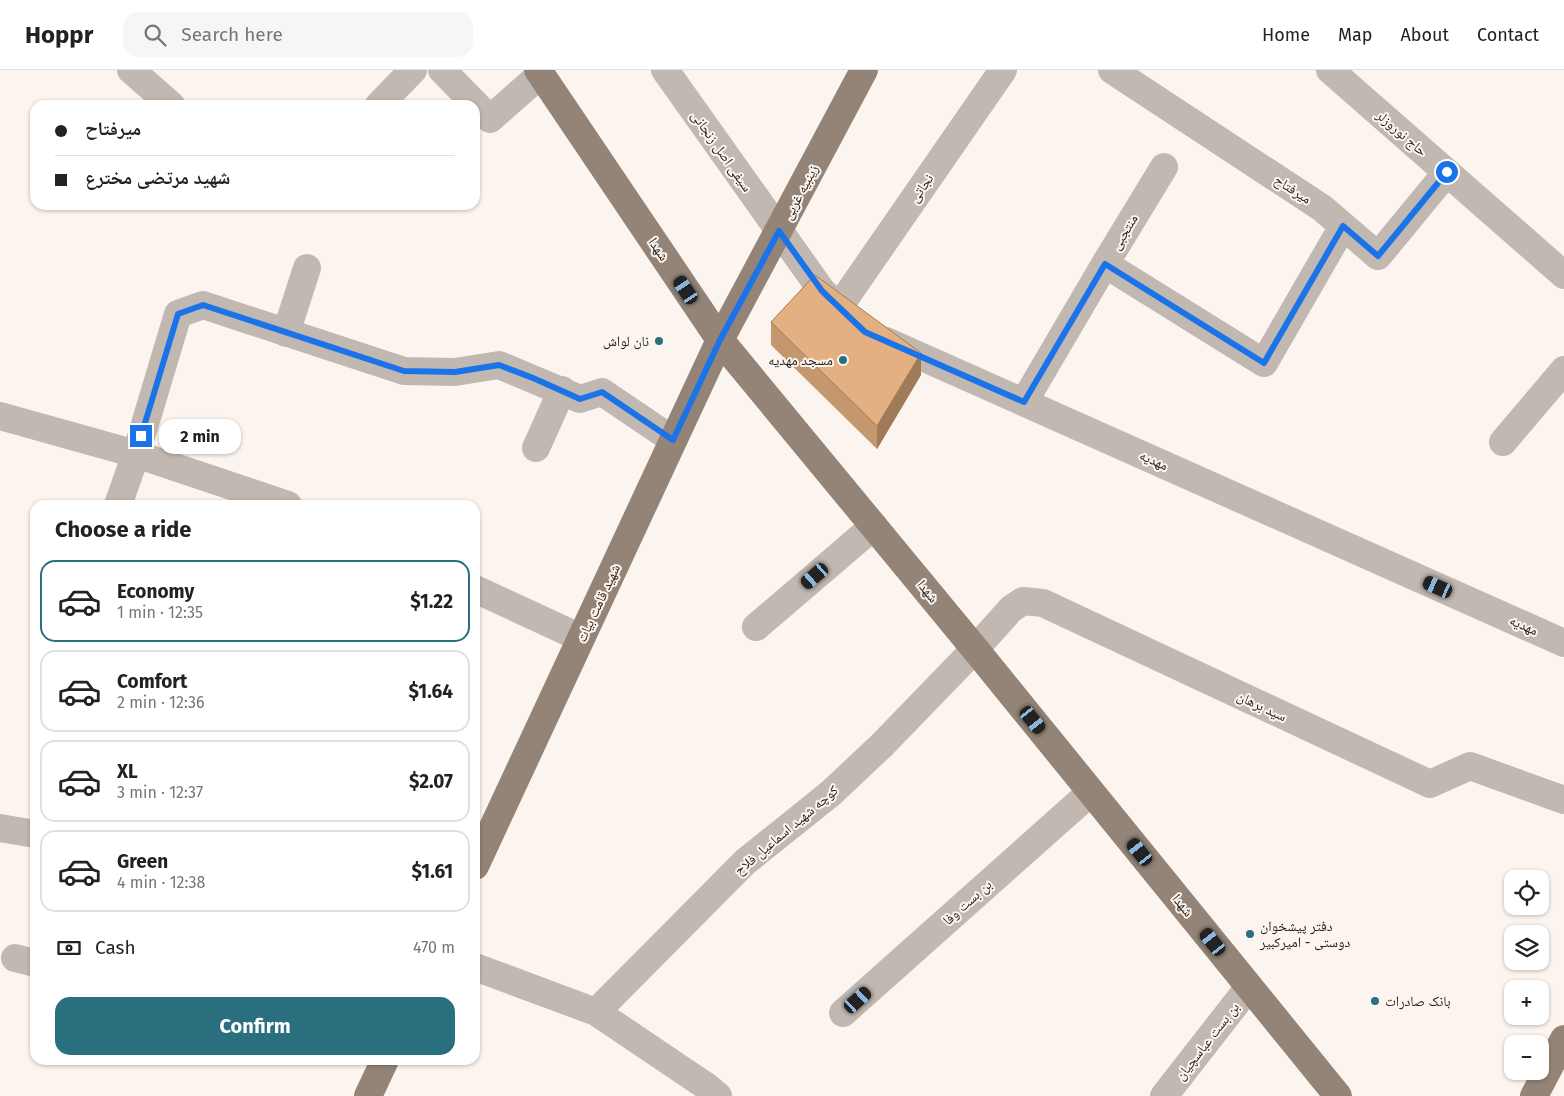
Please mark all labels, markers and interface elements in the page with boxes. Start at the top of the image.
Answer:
search box [123,12,473,57]
text: Hoppr [25,21,93,49]
icon: search [141,21,169,49]
text: Search here [181,23,283,46]
text: Home [1262,24,1310,46]
text: Map [1338,24,1372,46]
text: About [1400,24,1449,46]
text: Contact [1477,24,1539,46]
street label: حاج نوروزلر [1371,106,1431,161]
street label: سیفی اصل زنجانی [687,108,756,195]
text: میرفتاح [85,117,141,140]
route start [1436,161,1458,183]
street label: زینبیه غربی [779,162,822,223]
text: شهید مرتضی مخترع [85,166,230,189]
street label: نجاتی [906,171,937,206]
street label: میرفتاح [1271,171,1314,208]
street label: منتجبی [1107,211,1142,253]
street label: شهدا [645,234,672,264]
car [671,273,700,307]
place label: نان لواش [603,333,649,350]
marker: نان لواش [653,335,665,347]
place label: مسجد مهدیه [768,352,833,369]
marker: مسجد مهدیه [837,354,849,366]
callout: 2 min [158,418,241,454]
route end [130,425,152,447]
text: 2 min [180,427,220,446]
street label: مهدیه [1137,447,1171,474]
text: Choose a ride [55,516,191,543]
car [798,560,831,592]
street label: شهید قامت بیات [573,561,624,645]
car [1421,574,1454,600]
street label: شهدا [913,576,942,606]
icon: car [57,579,102,624]
text: Economy [117,580,194,603]
text: $1.22 [410,590,453,613]
text: 1 min · 12:35 [117,603,203,622]
street label: مهدیه [1507,612,1541,639]
icon: car [57,669,102,714]
text: Comfort [117,670,187,693]
text: $1.64 [409,680,453,703]
street label: سید برهان [1234,688,1289,725]
text: 2 min · 12:36 [117,693,204,712]
car [1017,704,1048,736]
icon: car [57,759,102,804]
text: XL [117,760,138,783]
text: $2.07 [409,770,453,793]
street label: کوچه شهید اسماعیل فلاح [731,782,843,880]
text: 3 min · 12:37 [117,783,203,802]
car [1124,836,1155,868]
icon: car [57,849,102,894]
text: Green [117,850,168,873]
text: $1.61 [412,860,453,883]
map controls [1504,870,1549,1080]
button: locate [1504,870,1549,915]
text: 4 min · 12:38 [117,873,205,892]
street label: بن بست وفا [939,876,995,929]
street label: شهدا [1168,890,1197,920]
place label: دفتر پیشخوان دوستی - امیرکبیر [1259,918,1350,951]
button: layers [1504,925,1549,970]
car [1197,926,1228,958]
marker: دفتر پیشخوان دوستی - امیرکبیر [1244,928,1256,940]
icon: cash [55,934,83,962]
text: Cash [95,936,136,959]
text: 470 m [413,938,455,957]
button: + [1504,980,1549,1025]
car [841,984,874,1016]
place label: بانک صادرات [1385,993,1451,1010]
marker: بانک صادرات [1369,995,1381,1007]
button: Confirm [55,997,455,1055]
street label: بن بست عباسچیان [1172,999,1243,1084]
button: − [1504,1035,1549,1080]

